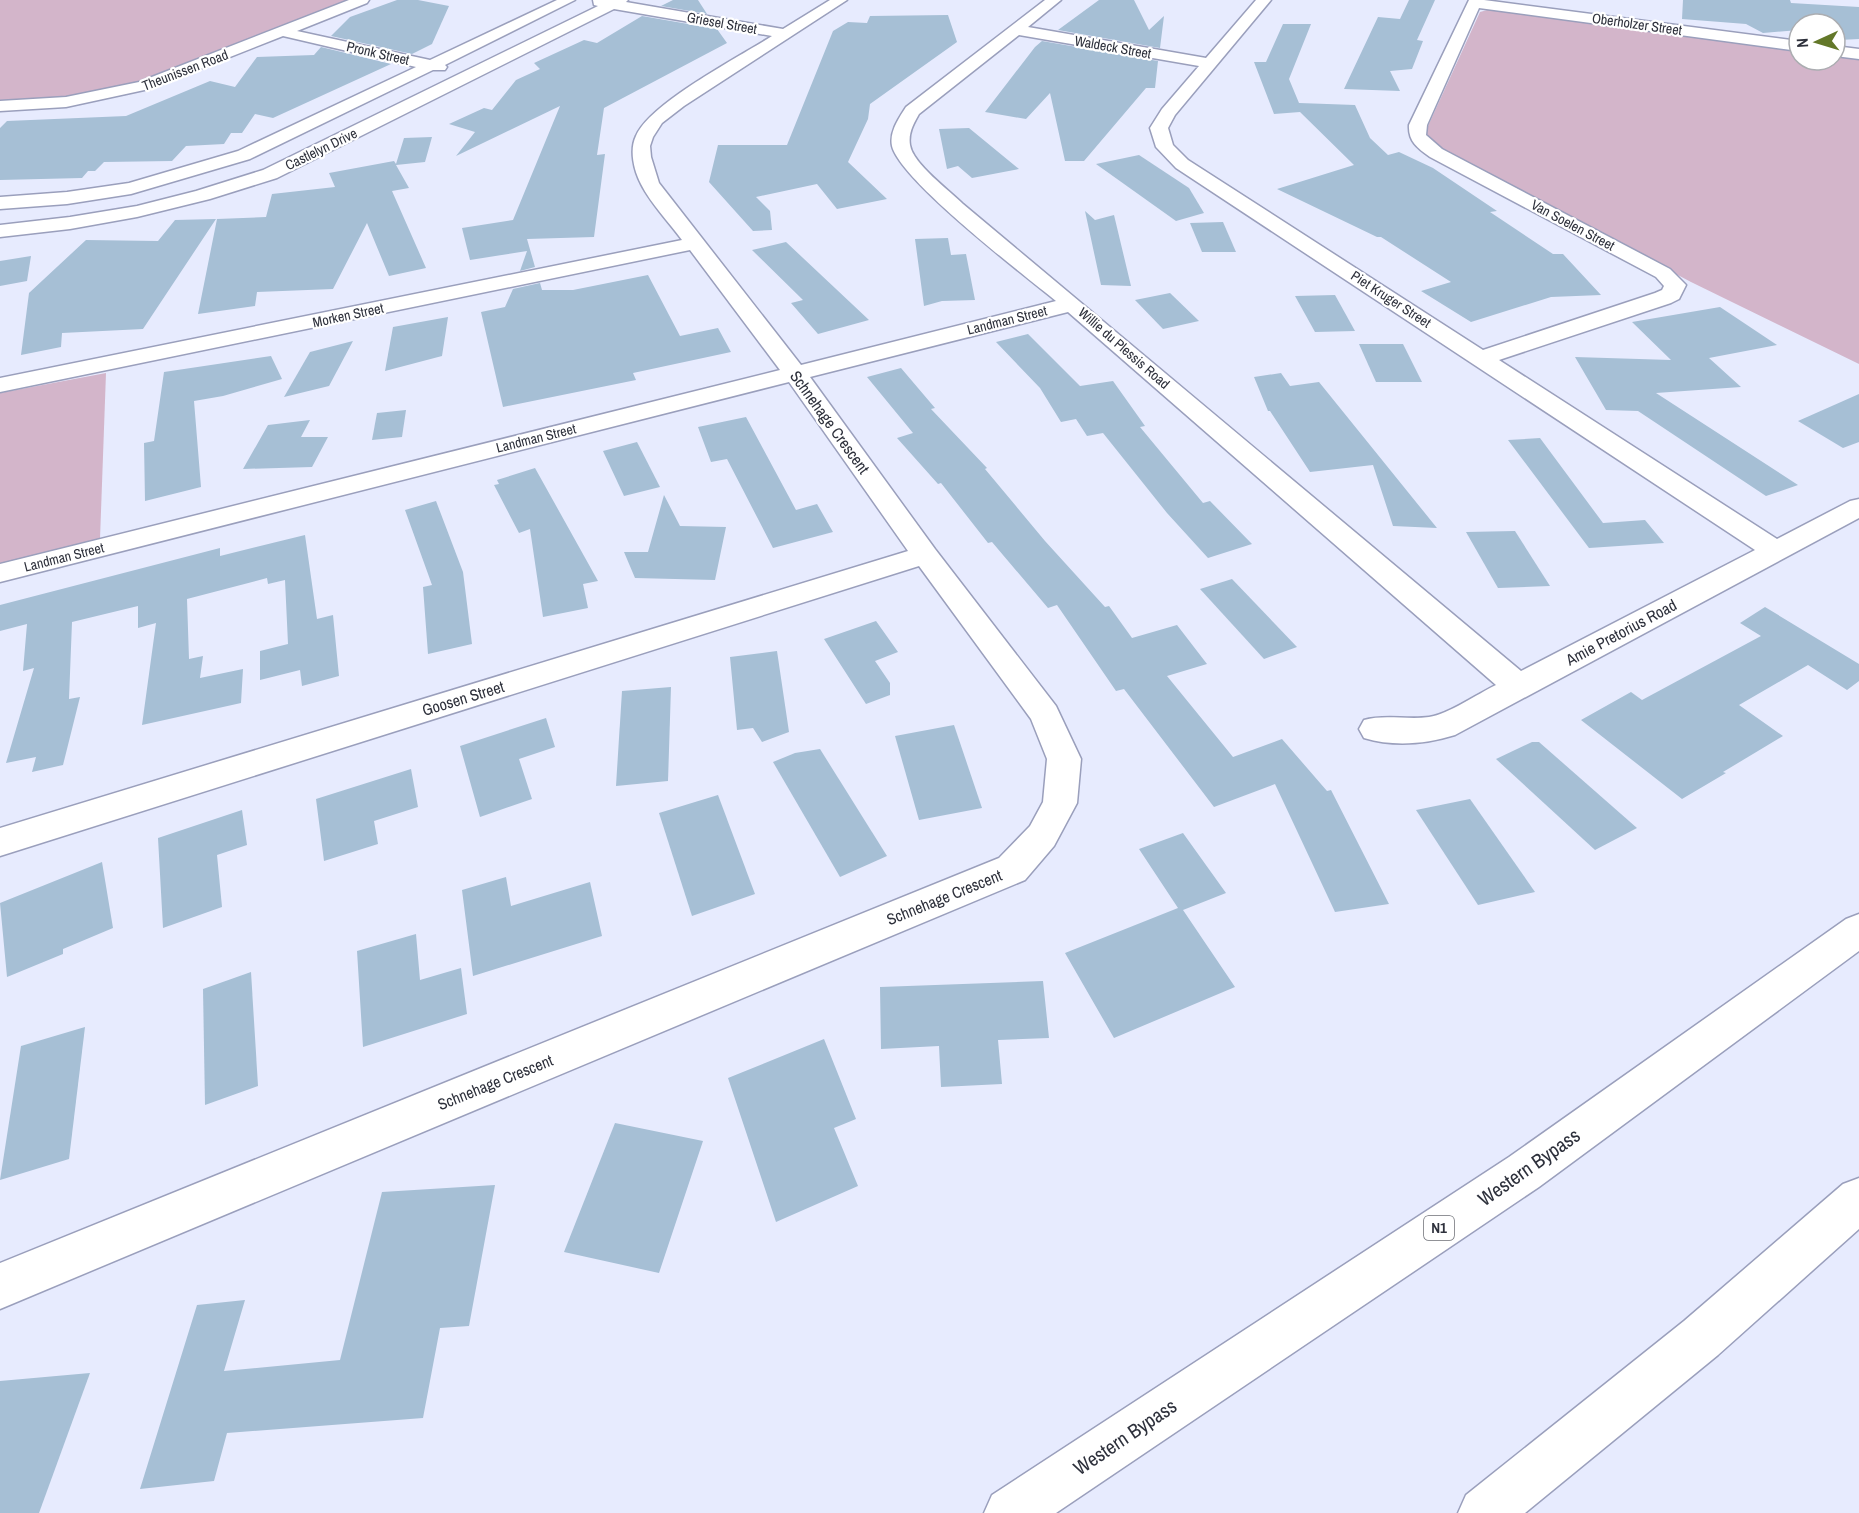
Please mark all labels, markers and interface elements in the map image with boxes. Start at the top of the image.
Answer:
street label: Griesel Street [686,8,758,38]
street label: Oberholzer Street [1591,9,1683,39]
north arrow [1787,12,1847,72]
street label: Waldeck Street [1073,31,1153,63]
street label: Pronk Street [345,37,411,69]
text: N [1791,38,1813,49]
street label: Theunissen Road [139,45,231,95]
street label: Castlelyn Drive [282,124,360,174]
street label: Van Soelen Street [1528,195,1618,255]
street label: Piet Kruger Street [1348,266,1434,332]
street label: Morken Street [311,299,385,331]
street label: Landman Street [965,301,1049,339]
street label: Willie du Plessis Road [1075,303,1173,393]
street label: Schnehage Crescent [785,366,875,478]
street label: Landman Street [494,419,578,457]
street label: Landman Street [22,538,106,576]
street label: Amie Pretorius Road [1561,594,1680,671]
street label: Goosen Street [419,675,507,721]
street label: Schnehage Crescent [883,864,1005,930]
street label: Schnehage Crescent [434,1049,556,1115]
street label: Western Bypass [1472,1121,1585,1212]
road number: N1 [1424,1216,1454,1240]
street label: Western Bypass [1068,1392,1182,1481]

